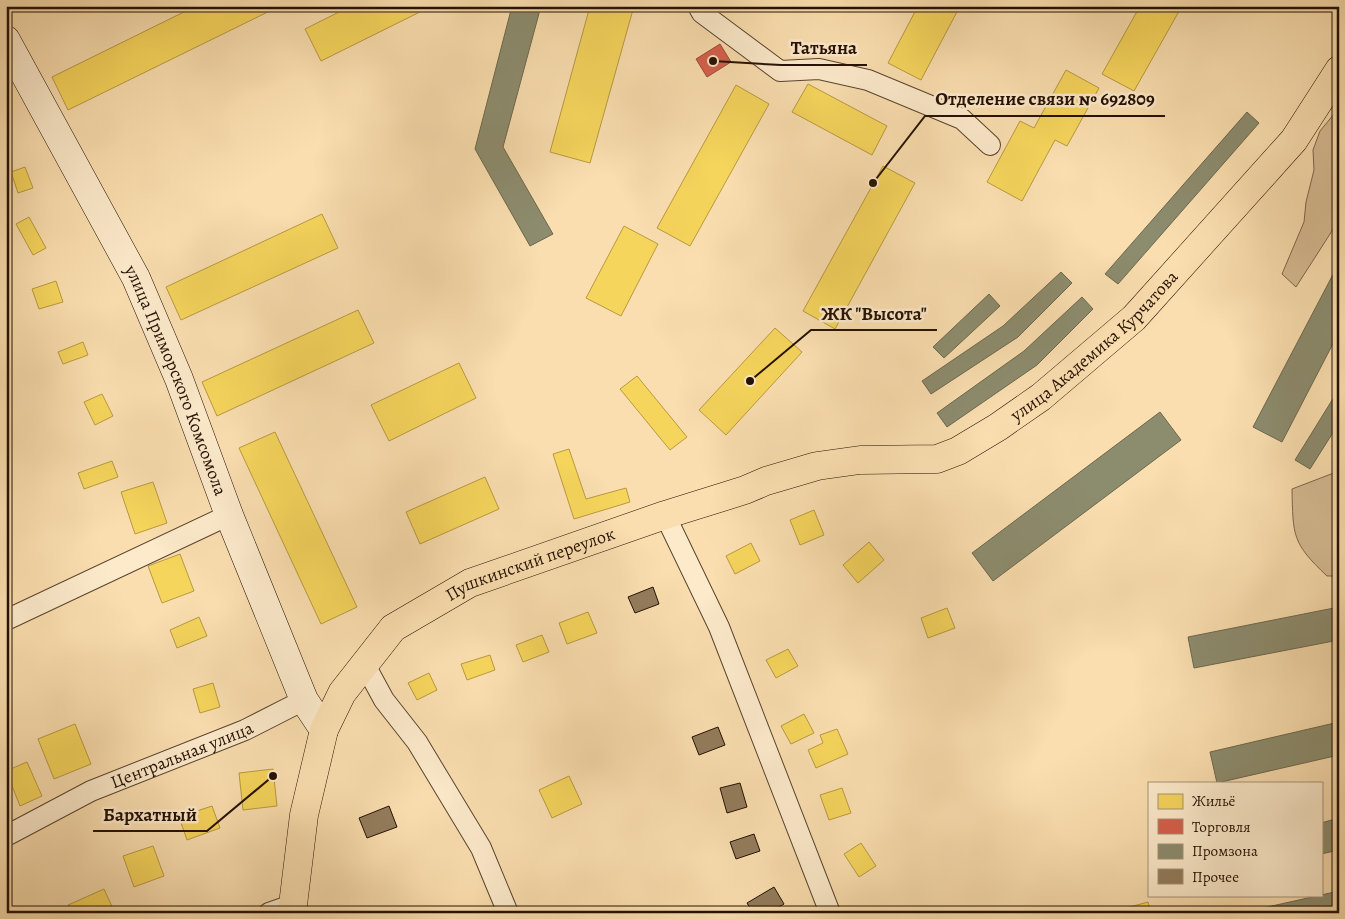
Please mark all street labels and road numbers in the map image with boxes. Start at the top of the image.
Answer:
street label: улица Приморского Комсомола [119,260,233,499]
street label: улица Академика Курчатова [1005,265,1184,427]
street label: Пушкинский переулок [441,521,618,607]
street label: Центральная улица [107,715,258,794]

